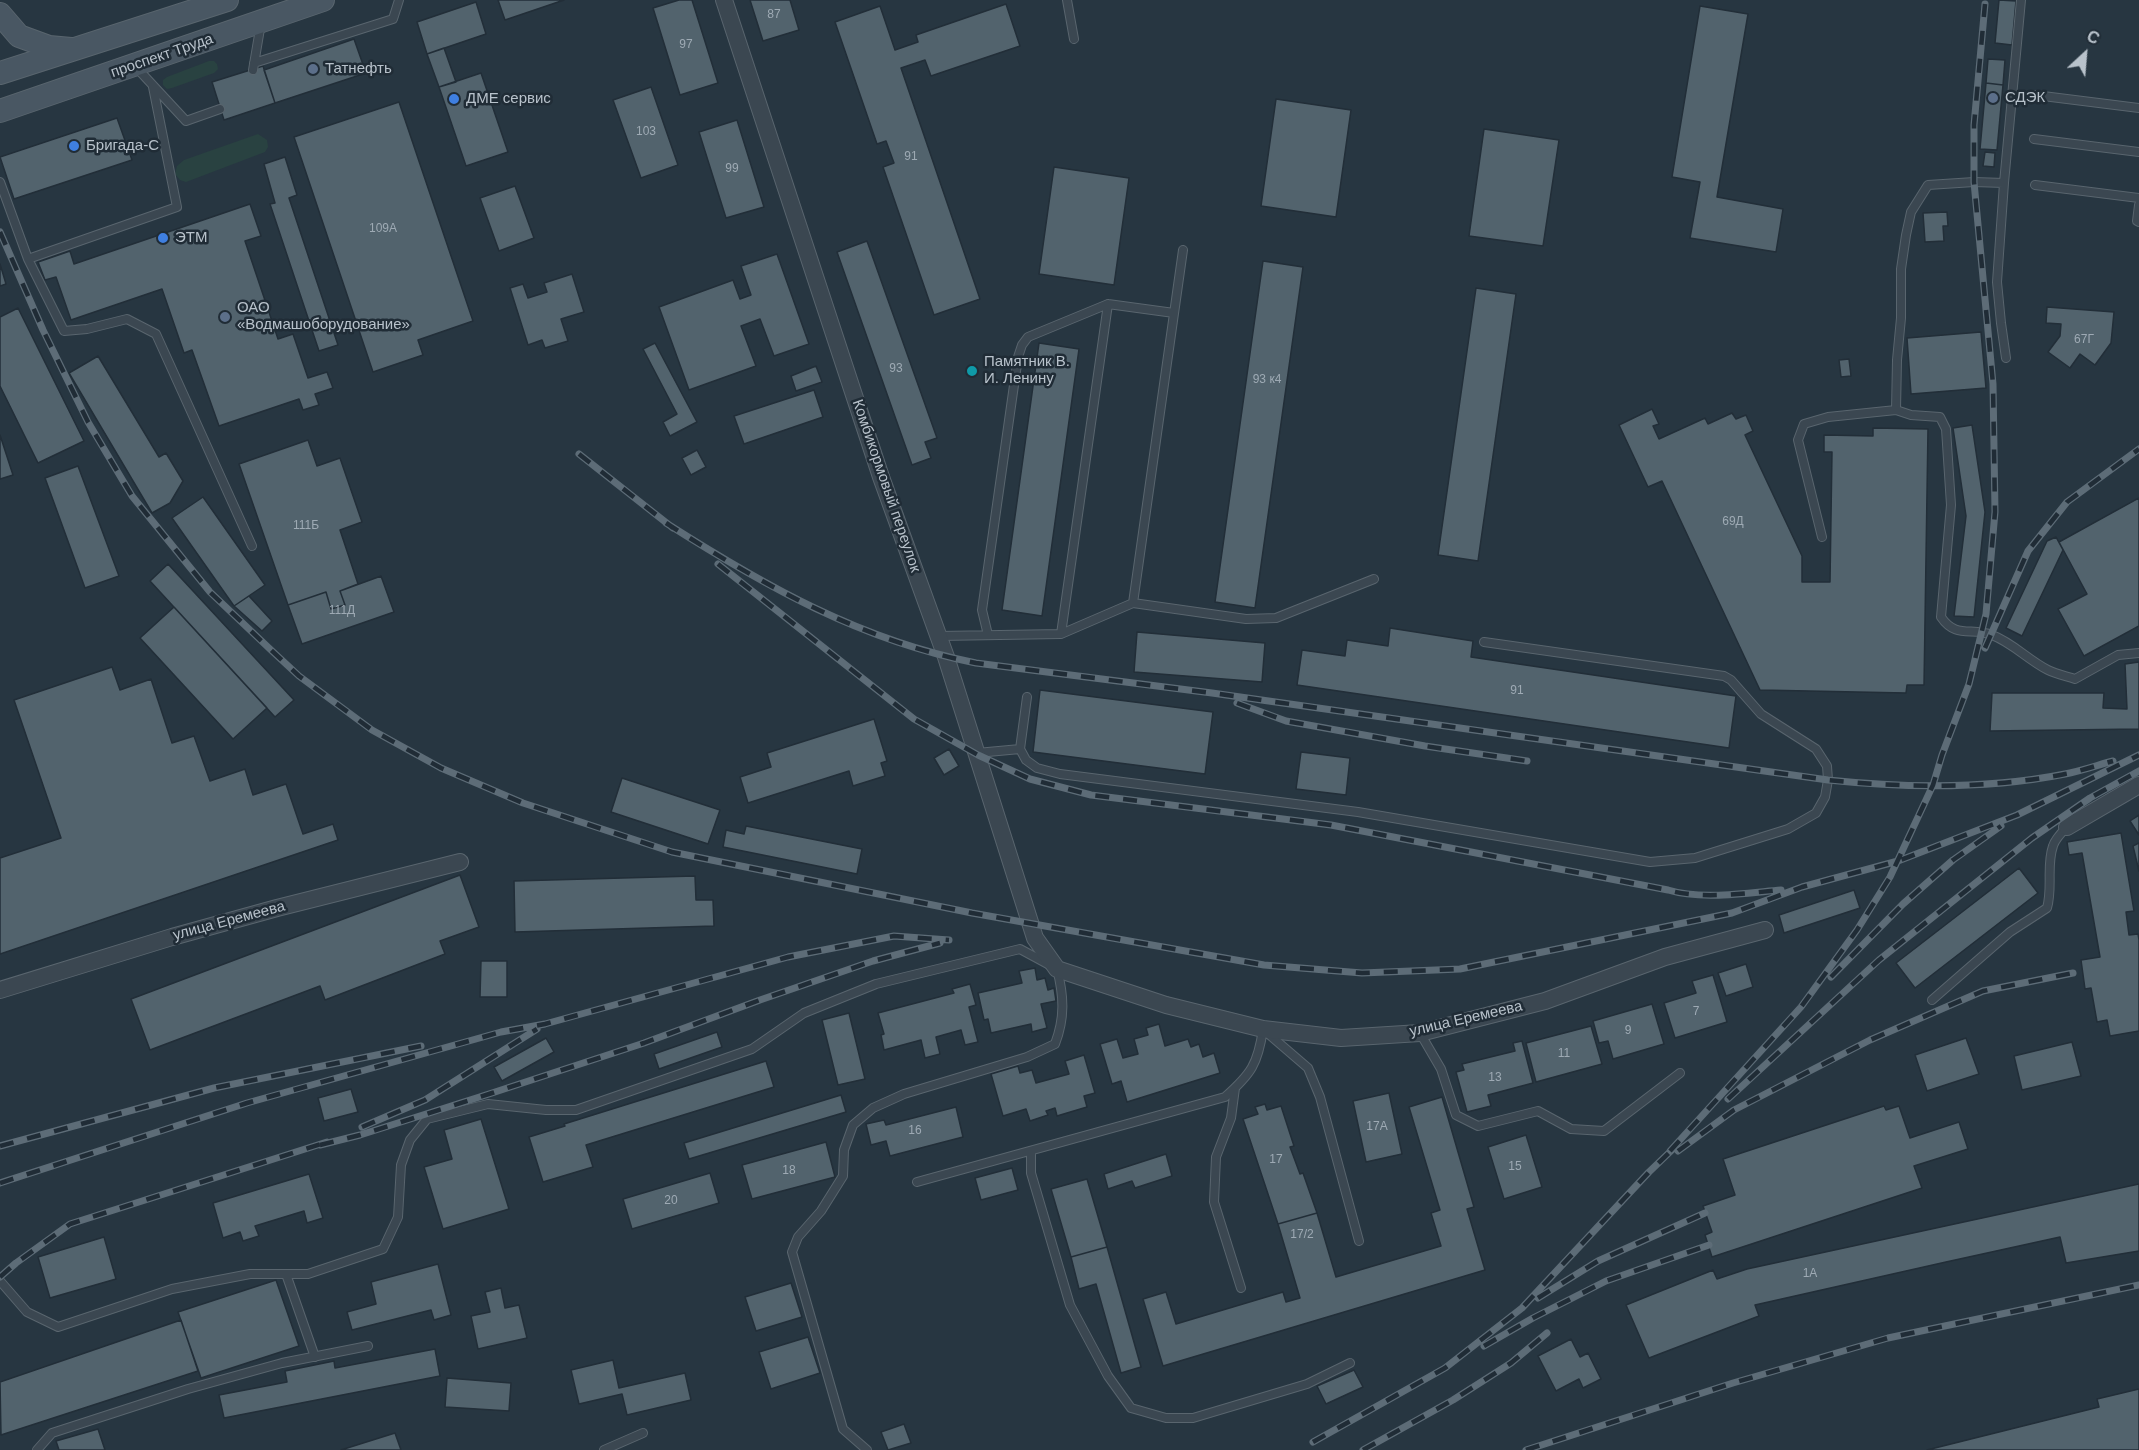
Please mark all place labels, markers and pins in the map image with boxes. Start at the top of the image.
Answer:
place label: Татнефть [325,60,392,78]
marker: Татнефть [306,62,320,76]
place label: СДЭК [2005,89,2045,107]
place label: ДМЕ сервис [466,90,551,108]
marker: СДЭК [1986,91,2000,105]
marker: ДМЕ сервис [447,92,461,106]
place label: Бригада-С [86,137,159,155]
marker: Бригада-С [67,139,81,153]
place label: ЭТМ [175,229,207,247]
marker: ЭТМ [156,231,170,245]
place label: ОАО «Водмашоборудование» [237,299,410,334]
marker: ОАО «Водмашоборудование» [218,310,232,324]
place label: Памятник В. И. Ленину [984,353,1070,388]
marker: Памятник В. И. Ленину [965,364,979,378]

